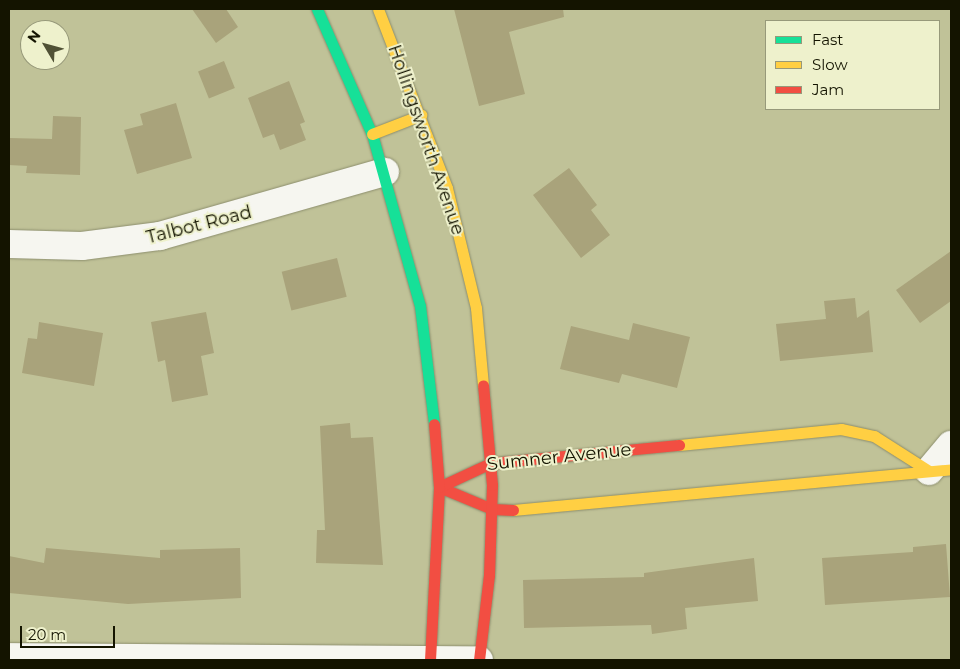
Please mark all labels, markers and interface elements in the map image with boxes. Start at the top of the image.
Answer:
north arrow [20,20,70,70]
legend [765,20,940,110]
text: N [23,27,44,47]
text: Fast [812,30,843,49]
street label: Hollingsworth Avenue [383,42,469,238]
text: Slow [812,55,848,74]
text: Jam [812,80,844,99]
street label: Talbot Road [144,201,254,249]
street label: Sumner Avenue [486,439,632,475]
scale bar [22,616,118,648]
text: 20 m [28,625,66,644]

